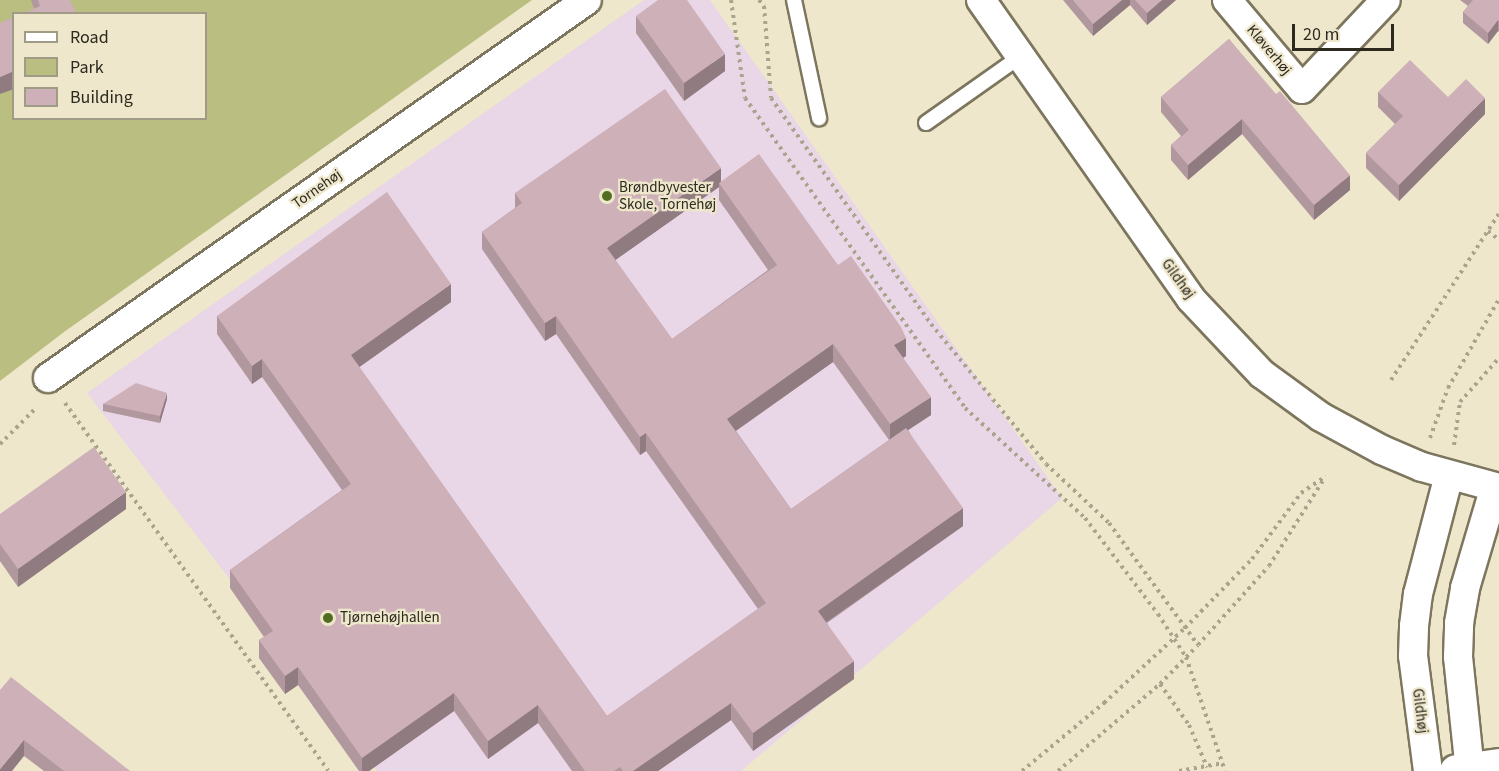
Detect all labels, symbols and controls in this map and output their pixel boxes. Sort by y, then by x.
legend [12,12,207,120]
scale bar [1295,12,1397,50]
street label: Kløverhøj [1243,21,1295,79]
text: 20 m [1303,22,1339,47]
text: Road [70,25,109,50]
text: Park [70,55,104,80]
text: Building [70,85,133,110]
street label: Tornehøj [289,166,345,212]
place label: Brøndbyvester Skole, Tornehøj [619,178,716,213]
marker: Brøndbyvester Skole, Tornehøj [600,189,614,203]
street label: Gildhøj [1157,255,1199,303]
place label: Tjørnehøjhallen [340,609,440,627]
marker: Tjørnehøjhallen [321,611,335,625]
street label: Gildhøj [1408,688,1432,734]

